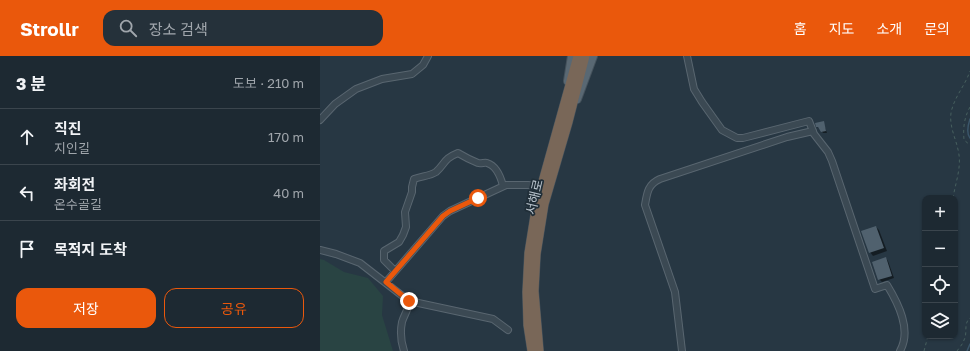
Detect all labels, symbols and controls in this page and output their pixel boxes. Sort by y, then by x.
search box [103,10,383,46]
text: Strollr [20,17,79,40]
icon: search [117,17,139,39]
text: 장소 검색 [149,20,208,38]
text: 홈 [794,20,807,37]
text: 지도 [829,20,854,37]
text: 소개 [876,20,902,37]
text: 문의 [924,20,950,37]
text: 3 분 [16,73,46,94]
text: 도보 · 210 m [233,75,304,91]
text: 직진 [54,119,82,137]
icon: ahead [16,126,38,148]
text: 170 m [268,129,304,145]
text: 지인길 [54,140,90,156]
text: 좌회전 [54,175,95,193]
street label: 서해로 [522,178,546,216]
icon: left [16,182,38,204]
text: 40 m [273,185,304,201]
route start [469,189,487,207]
map controls [922,195,958,339]
button: + [922,195,958,231]
text: 온수골길 [54,196,102,212]
button: − [922,231,958,267]
icon: arrive [16,238,38,260]
text: 목적지 도착 [54,240,127,258]
button: locate [922,267,958,303]
button: 저장 [16,288,156,328]
button: 공유 [164,288,304,328]
route end [400,292,418,310]
button: layers [922,303,958,339]

